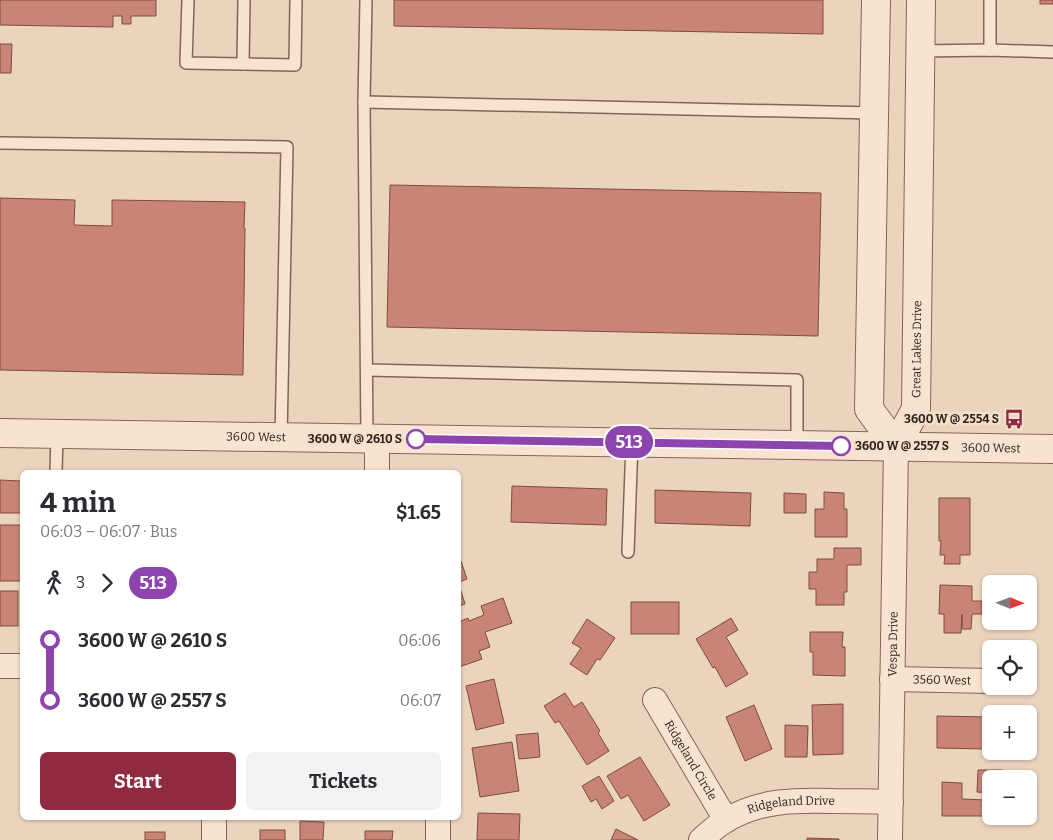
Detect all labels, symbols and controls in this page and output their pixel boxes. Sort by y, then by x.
street label: Great Lakes Drive [909,300,924,398]
bus stop icon: 3600 W @ 2554 S [1003,408,1025,430]
place label: 3600 W @ 2554 S [904,412,999,426]
line badge: 513 [600,426,658,458]
street label: 3600 West [226,429,287,444]
marker: 3600 W @ 2610 S [406,429,426,449]
text: 513 [615,431,643,453]
place label: 3600 W @ 2610 S [308,432,402,446]
marker: 3600 W @ 2557 S [831,436,851,456]
place label: 3600 W @ 2557 S [855,439,949,453]
street label: 3600 West [961,441,1022,456]
text: 4 min [40,486,116,519]
text: $1.65 [396,501,441,524]
text: 06:03 – 06:07 · Bus [40,522,177,541]
icon: walk [40,569,68,597]
icon: forward [93,569,121,597]
text: 513 [139,572,167,594]
text: 3 [76,573,85,592]
north arrow [982,575,1038,630]
map controls [982,575,1037,825]
street label: Vespa Drive [885,611,900,677]
text: 3600 W @ 2610 S [78,629,227,652]
text: 06:06 [398,631,441,650]
button: locate [982,640,1037,695]
street label: 3560 West [913,672,972,688]
text: 3600 W @ 2557 S [78,689,227,712]
text: 06:07 [400,691,441,710]
button: + [982,705,1037,760]
street label: Ridgeland Circle [662,718,720,803]
button: Start [40,752,236,810]
button: Tickets [246,752,441,810]
button: − [982,770,1037,825]
street label: Ridgeland Drive [745,794,835,817]

